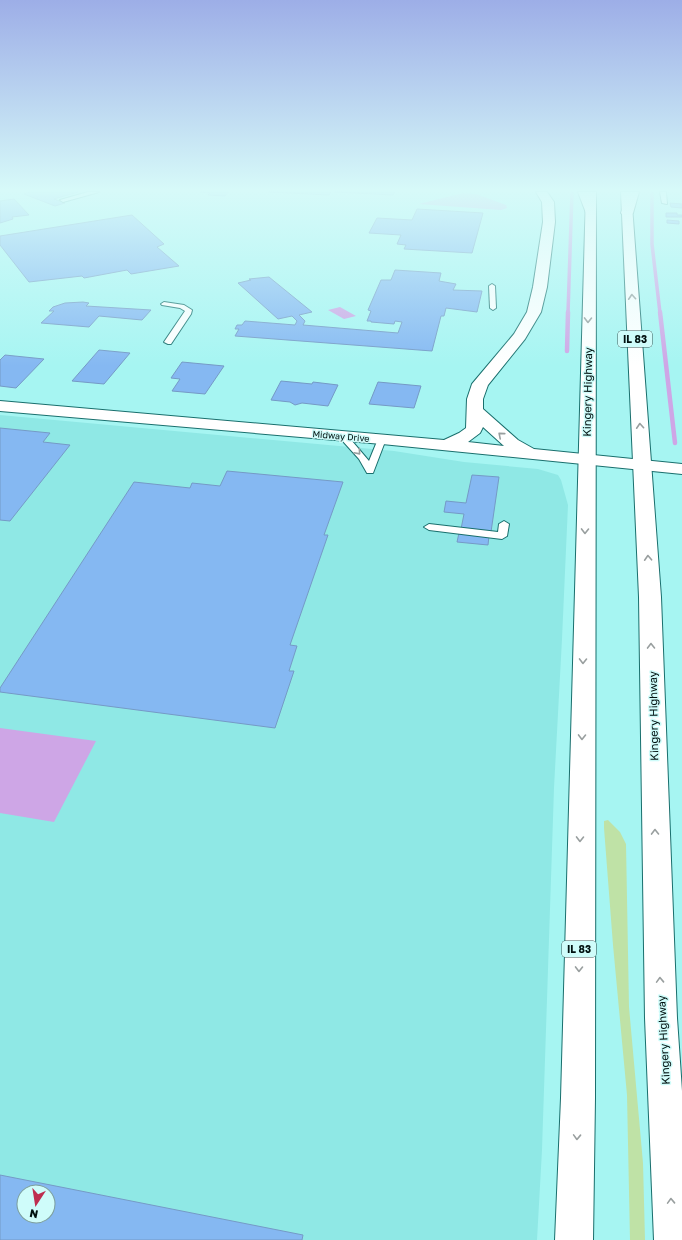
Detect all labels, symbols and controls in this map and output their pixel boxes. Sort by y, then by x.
one-way arrow [627,294,636,300]
one-way arrow [584,317,592,323]
road number: IL 83 [618,331,652,347]
street label: Kingery Highway [580,347,594,437]
one-way arrow [636,423,645,429]
street label: Midway Drive [312,428,370,444]
one-way arrow [499,433,506,440]
one-way arrow [354,448,361,455]
one-way arrow [581,528,590,534]
one-way arrow [644,555,652,561]
one-way arrow [647,643,655,649]
one-way arrow [579,658,587,664]
street label: Kingery Highway [646,671,660,761]
one-way arrow [578,734,586,740]
one-way arrow [651,829,660,835]
one-way arrow [576,836,585,842]
road number: IL 83 [562,941,596,957]
one-way arrow [575,966,583,972]
one-way arrow [656,977,664,983]
street label: Kingery Highway [654,995,672,1085]
one-way arrow [572,1134,581,1140]
north arrow [16,1184,56,1224]
one-way arrow [667,1198,675,1204]
text: N [28,1207,39,1221]

